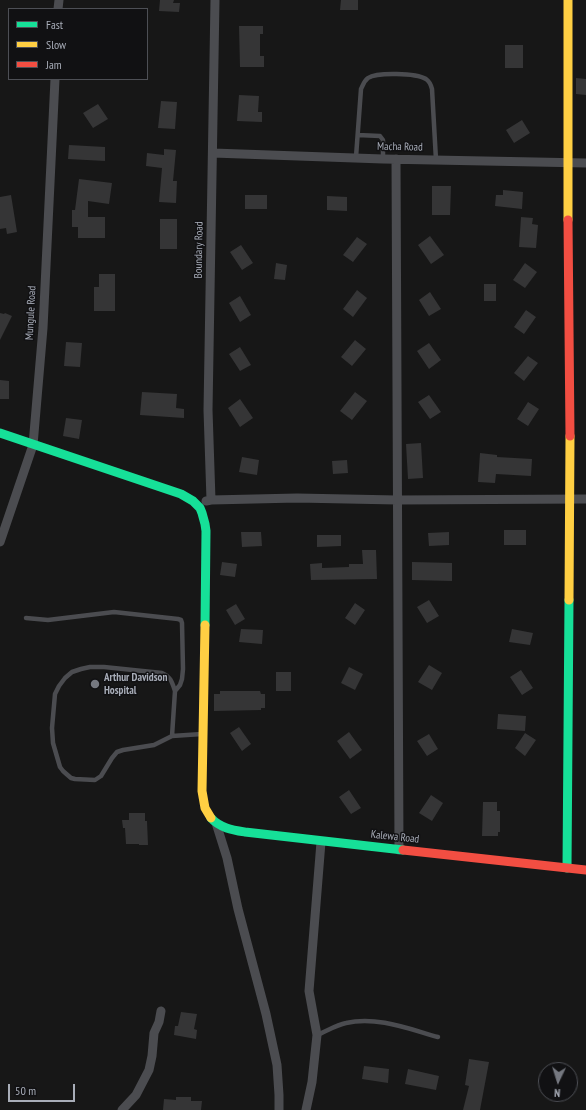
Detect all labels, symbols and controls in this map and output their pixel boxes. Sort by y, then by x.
legend [8,8,148,80]
text: Fast [46,17,63,32]
text: Slow [46,37,66,52]
text: Jam [46,57,62,72]
street label: Macha Road [377,140,423,154]
street label: Boundary Road [192,221,206,279]
street label: Mungule Road [23,286,39,340]
place label: Arthur Davidson Hospital [104,671,167,697]
marker: Arthur Davidson Hospital [89,678,101,690]
street label: Kalewa Road [370,828,420,846]
north arrow [538,1062,578,1102]
scale bar [10,1076,77,1102]
text: 50 m [15,1083,36,1098]
text: N [554,1086,561,1100]

